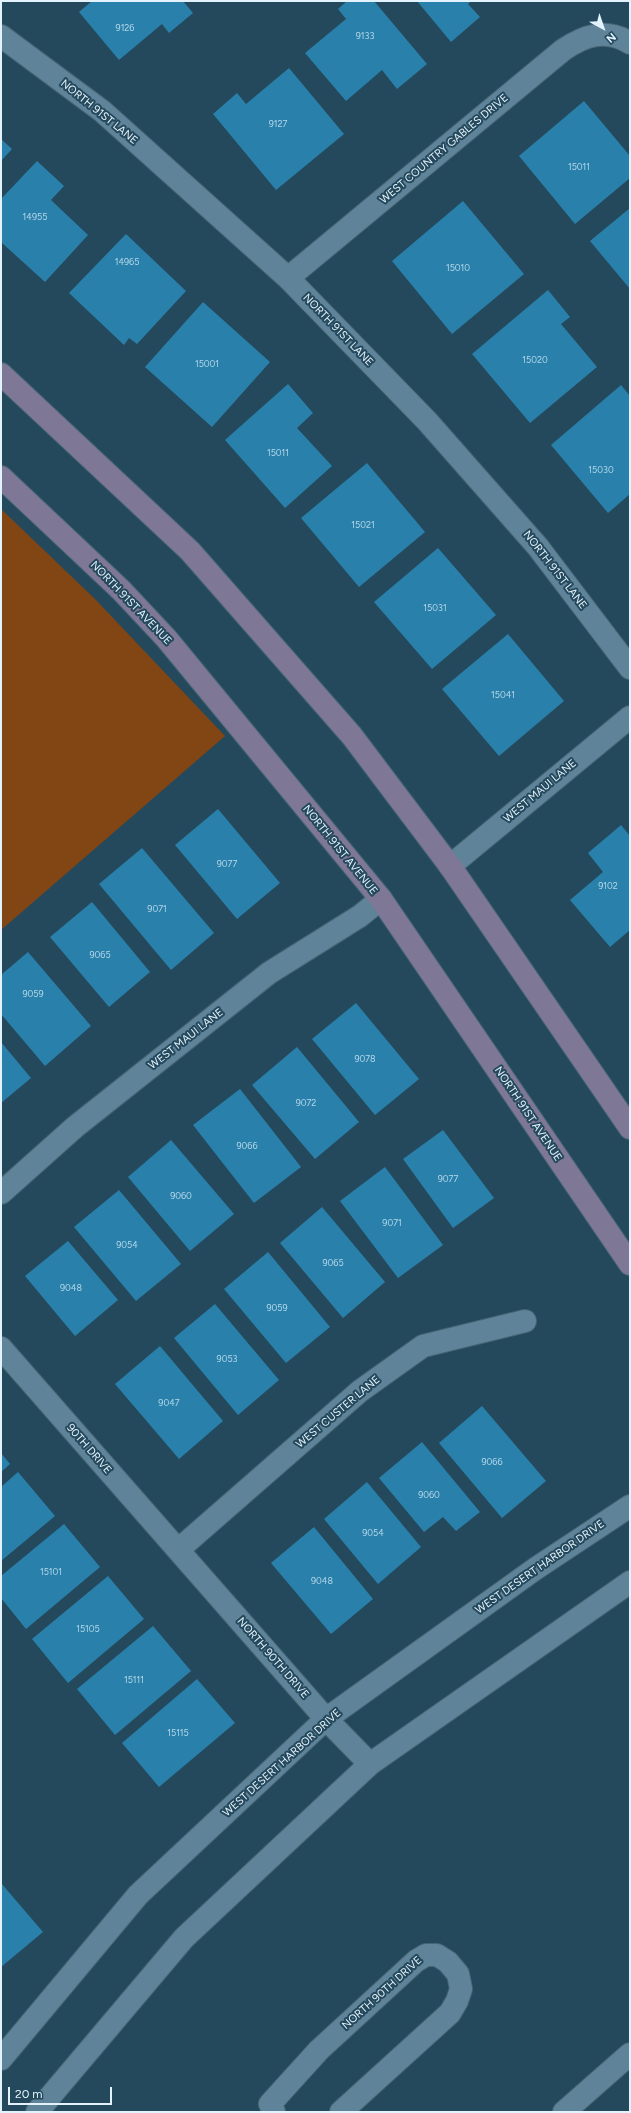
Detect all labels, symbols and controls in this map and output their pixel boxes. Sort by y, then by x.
north arrow [583,8,623,48]
house number: 9126 [116,23,134,33]
text: N [604,30,618,45]
house number: 9133 [356,31,374,41]
street label: NORTH 91ST LANE [58,77,140,147]
street label: WEST COUNTRY GABLES DRIVE [377,91,511,207]
house number: 9127 [269,119,287,129]
house number: 15011 [568,162,590,172]
house number: 14955 [23,212,47,222]
house number: 14965 [115,257,139,267]
house number: 15010 [446,263,470,273]
street label: NORTH 91ST LANE [300,291,376,369]
house number: 15020 [522,355,548,365]
house number: 15001 [195,359,219,369]
house number: 15011 [267,448,289,458]
house number: 15030 [588,465,614,475]
house number: 15021 [351,520,375,530]
street label: NORTH 91ST LANE [520,528,590,612]
street label: NORTH 91ST AVENUE [88,558,174,648]
house number: 15031 [423,603,447,613]
house number: 15041 [491,690,515,700]
street label: WEST MAUI LANE [501,757,579,825]
street label: NORTH 91ST AVENUE [300,803,380,897]
house number: 9077 [217,859,237,869]
house number: 9102 [598,881,618,891]
house number: 9071 [147,904,167,914]
house number: 9065 [89,950,111,960]
house number: 9059 [22,989,44,999]
street label: WEST MAUI LANE [146,1006,226,1072]
house number: 9078 [354,1054,376,1064]
street label: NORTH 91ST AVENUE [491,1064,565,1164]
house number: 9072 [296,1098,316,1108]
house number: 9066 [236,1141,258,1151]
house number: 9077 [438,1174,458,1184]
house number: 9060 [170,1191,192,1201]
house number: 9071 [382,1218,402,1228]
house number: 9054 [116,1240,138,1250]
house number: 9065 [322,1258,344,1268]
house number: 9048 [60,1283,82,1293]
house number: 9059 [266,1303,288,1313]
house number: 9053 [217,1354,237,1364]
street label: WEST CUSTER LANE [293,1373,383,1451]
house number: 9047 [158,1398,180,1408]
street label: 90TH DRIVE [64,1421,114,1477]
house number: 9066 [481,1457,503,1467]
house number: 9060 [418,1490,440,1500]
street label: WEST DESERT HARBOR DRIVE [473,1517,607,1617]
house number: 9054 [362,1528,384,1538]
house number: 15101 [40,1567,62,1577]
house number: 9048 [311,1576,333,1586]
street label: NORTH 90TH DRIVE [234,1615,312,1701]
house number: 15105 [76,1624,100,1634]
house number: 15111 [124,1675,144,1685]
street label: WEST DESERT HARBOR DRIVE [220,1706,344,1820]
house number: 15115 [167,1728,189,1738]
street label: NORTH 90TH DRIVE [339,1954,425,2032]
scale bar [10,2079,114,2105]
text: 20 m [15,2087,43,2101]

